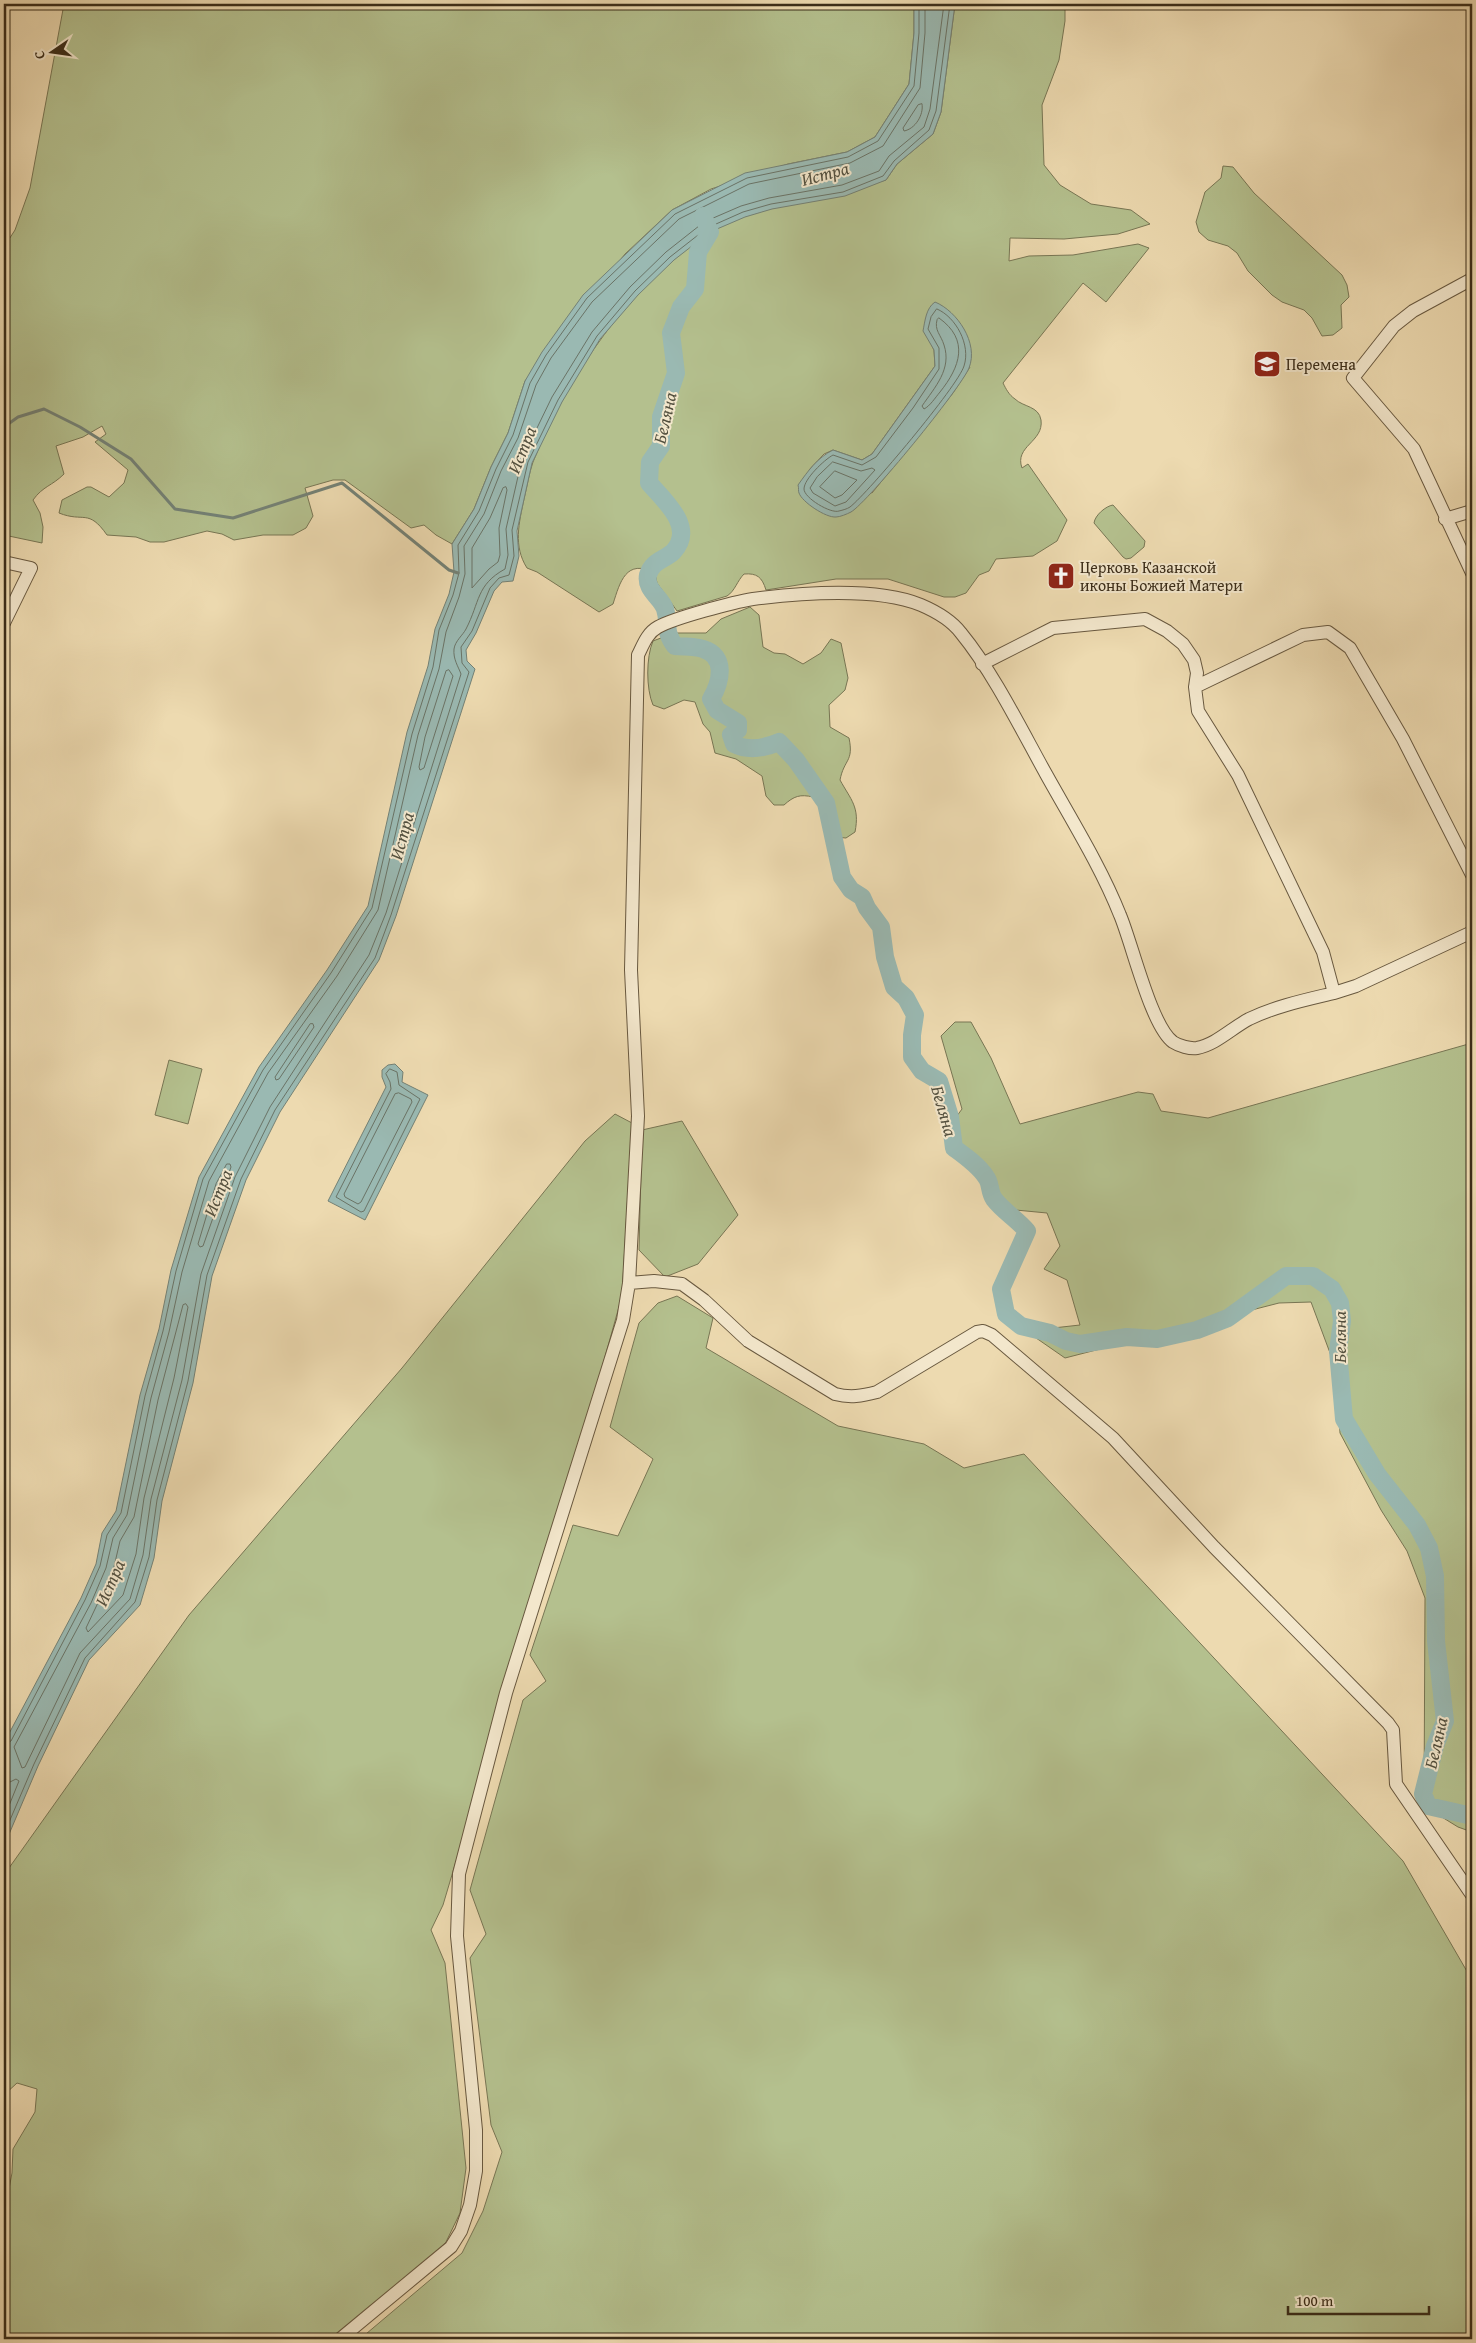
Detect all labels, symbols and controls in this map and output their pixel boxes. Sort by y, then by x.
north arrow [28,28,78,78]
text: С [29,49,50,61]
water label: Истра [798,154,852,193]
school or university icon: Перемена [1252,349,1282,379]
place label: Перемена [1286,352,1356,376]
water label: Беляна [646,389,684,446]
water label: Истра [500,422,543,477]
place label: Церковь Казанской иконы Божией Матери [1080,555,1243,597]
church icon: Церковь Казанской иконы Божией Матери [1046,561,1076,591]
water label: Истра [382,808,421,863]
water label: Беляна [924,1082,965,1140]
water label: Истра [196,1165,239,1220]
water label: Беляна [1326,1310,1353,1363]
water label: Истра [87,1555,132,1610]
water label: Беляна [1417,1714,1455,1771]
scale bar [1288,2283,1430,2315]
text: 100 m [1296,2290,1334,2311]

